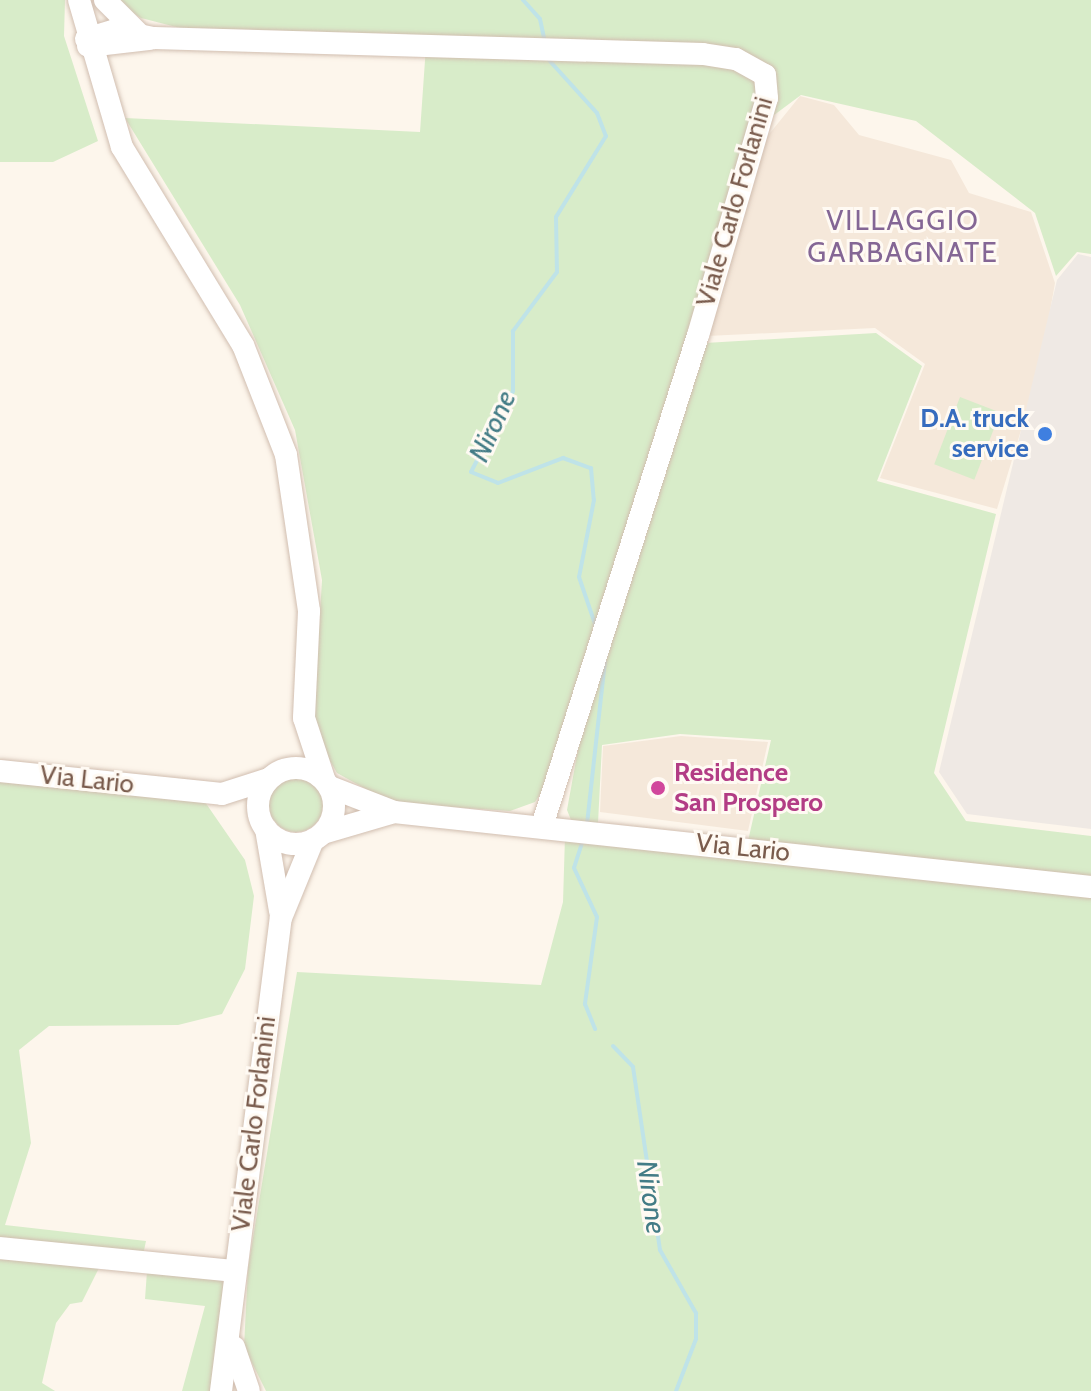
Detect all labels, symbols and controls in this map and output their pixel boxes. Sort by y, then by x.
street label: Viale Carlo Forlanini [690,94,780,310]
district label: VILLAGGIO GARBAGNATE [807,203,999,269]
water label: Nirone [462,385,522,467]
place label: D.A. truck service [920,403,1029,464]
marker: D.A. truck service [1036,425,1054,443]
place label: Residence San Prospero [674,757,823,818]
street label: Via Lario [38,760,136,800]
marker: Residence San Prospero [649,779,667,797]
street label: Via Lario [694,828,792,868]
street label: Viale Carlo Forlanini [225,1015,283,1233]
water label: Nirone [630,1158,674,1236]

